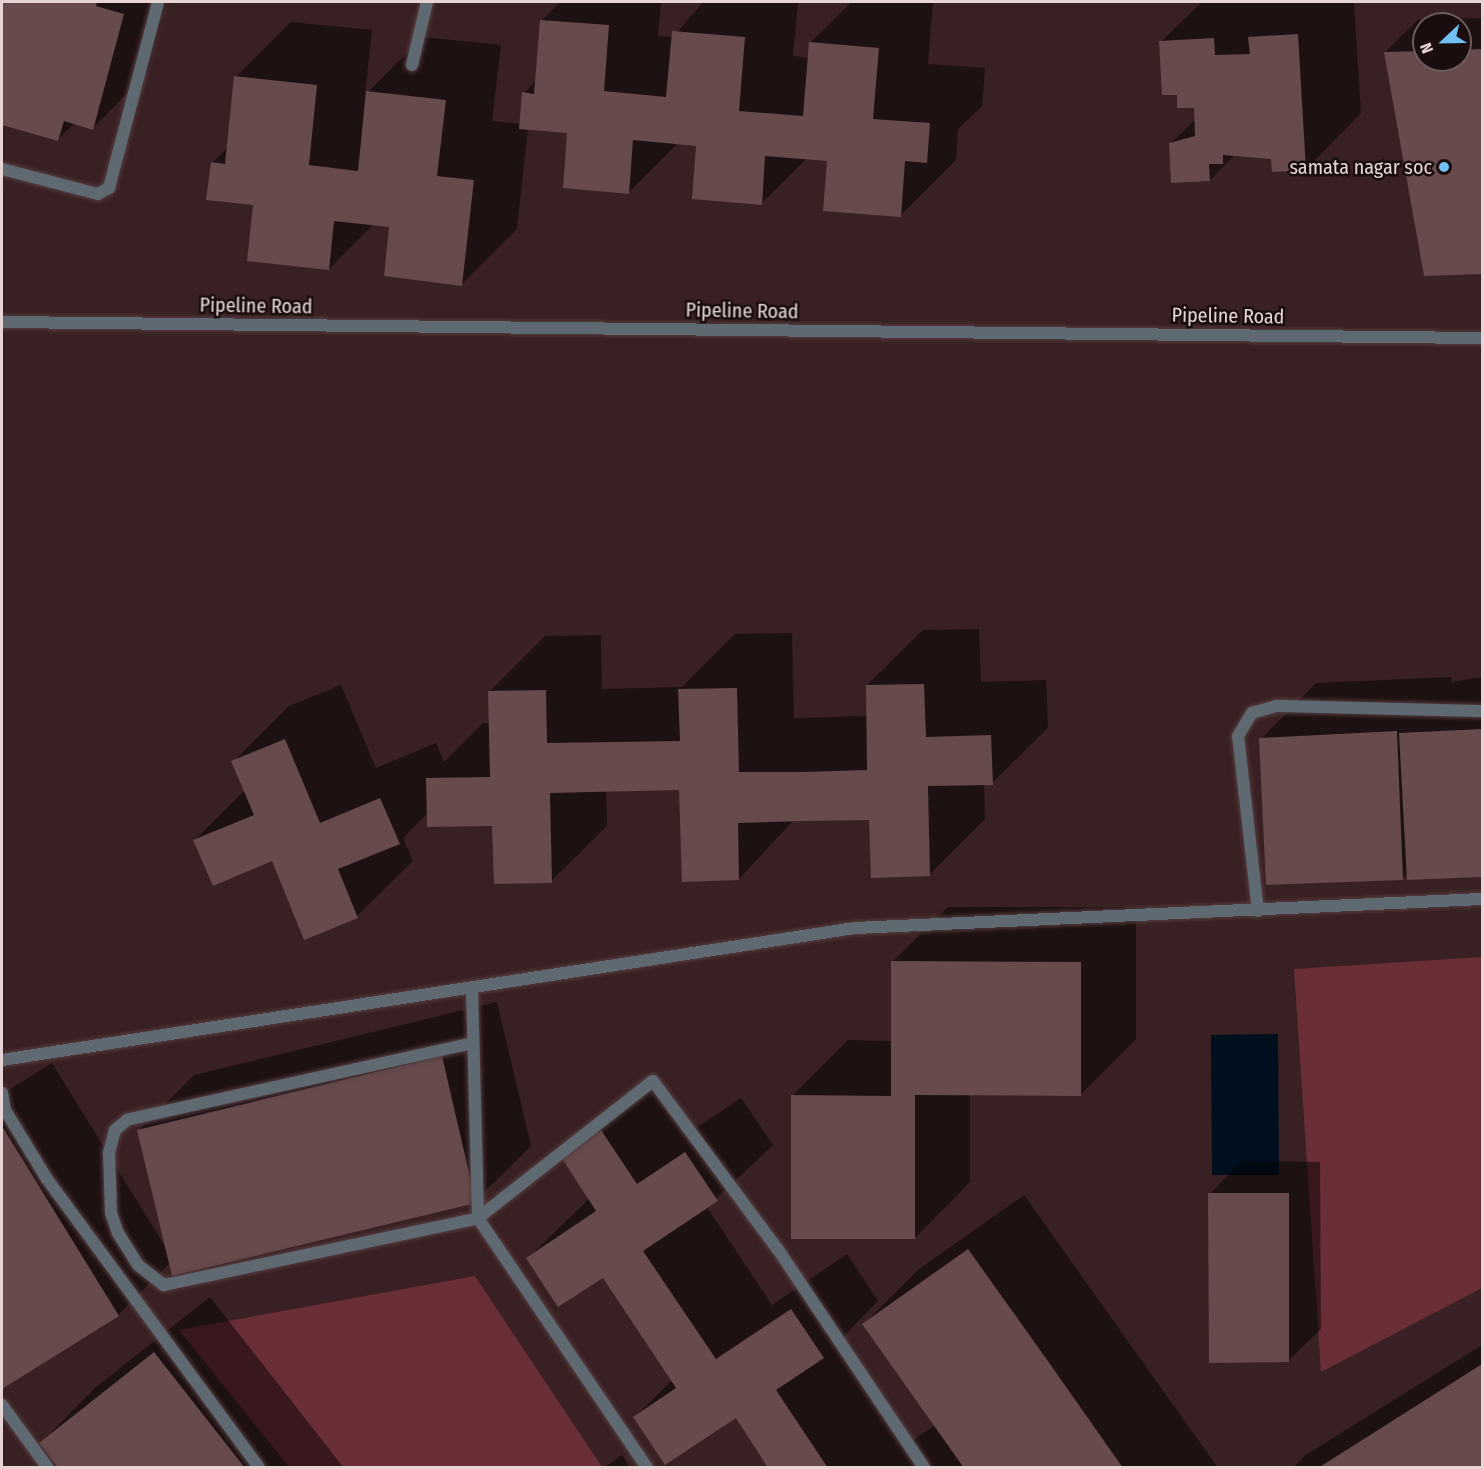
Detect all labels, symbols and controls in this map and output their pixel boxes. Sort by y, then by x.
north arrow [1412,12,1472,72]
text: N [1416,40,1437,56]
place label: samata nagar soc [1289,155,1432,179]
marker: samata nagar soc [1437,160,1451,174]
street label: Pipeline Road [199,293,313,319]
street label: Pipeline Road [685,298,799,324]
street label: Pipeline Road [1171,303,1285,329]

